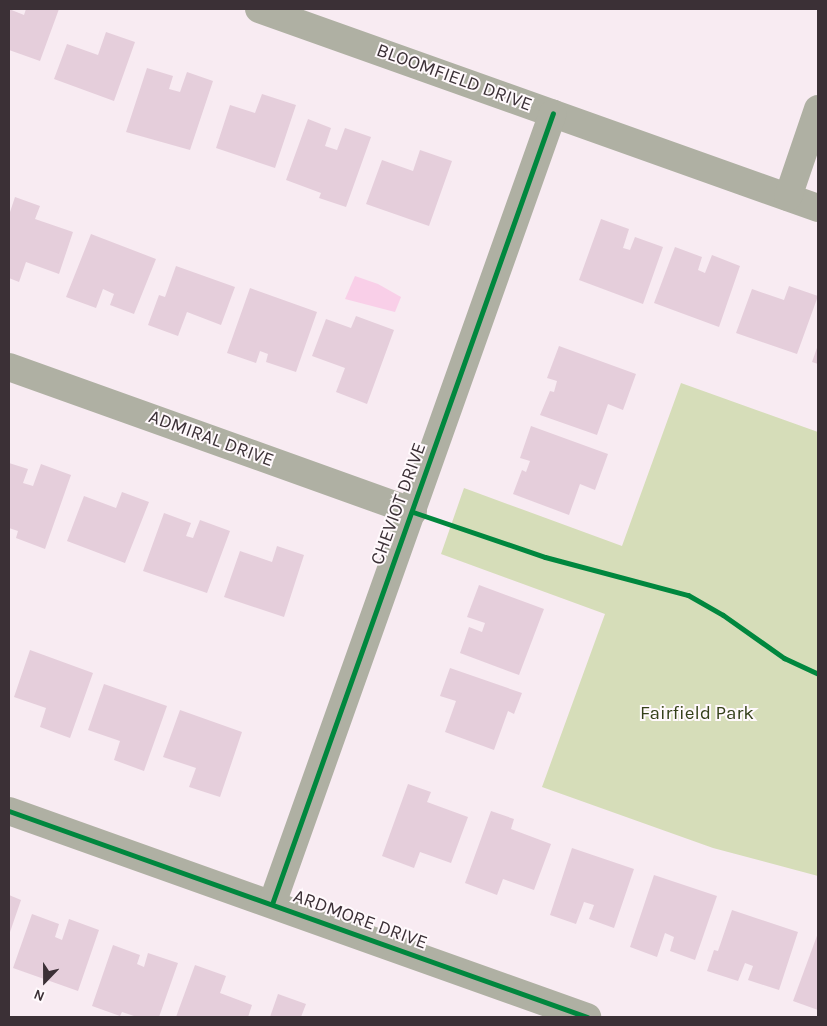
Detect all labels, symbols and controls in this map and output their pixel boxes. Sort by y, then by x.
street label: BLOOMFIELD DRIVE [373,39,535,117]
street label: ADMIRAL DRIVE [145,406,277,472]
street label: CHEVIOT DRIVE [366,440,432,568]
park label: Fairfield Park [640,703,754,725]
street label: ARDMORE DRIVE [290,885,430,955]
north arrow [20,956,70,1006]
text: N [31,986,47,1005]

